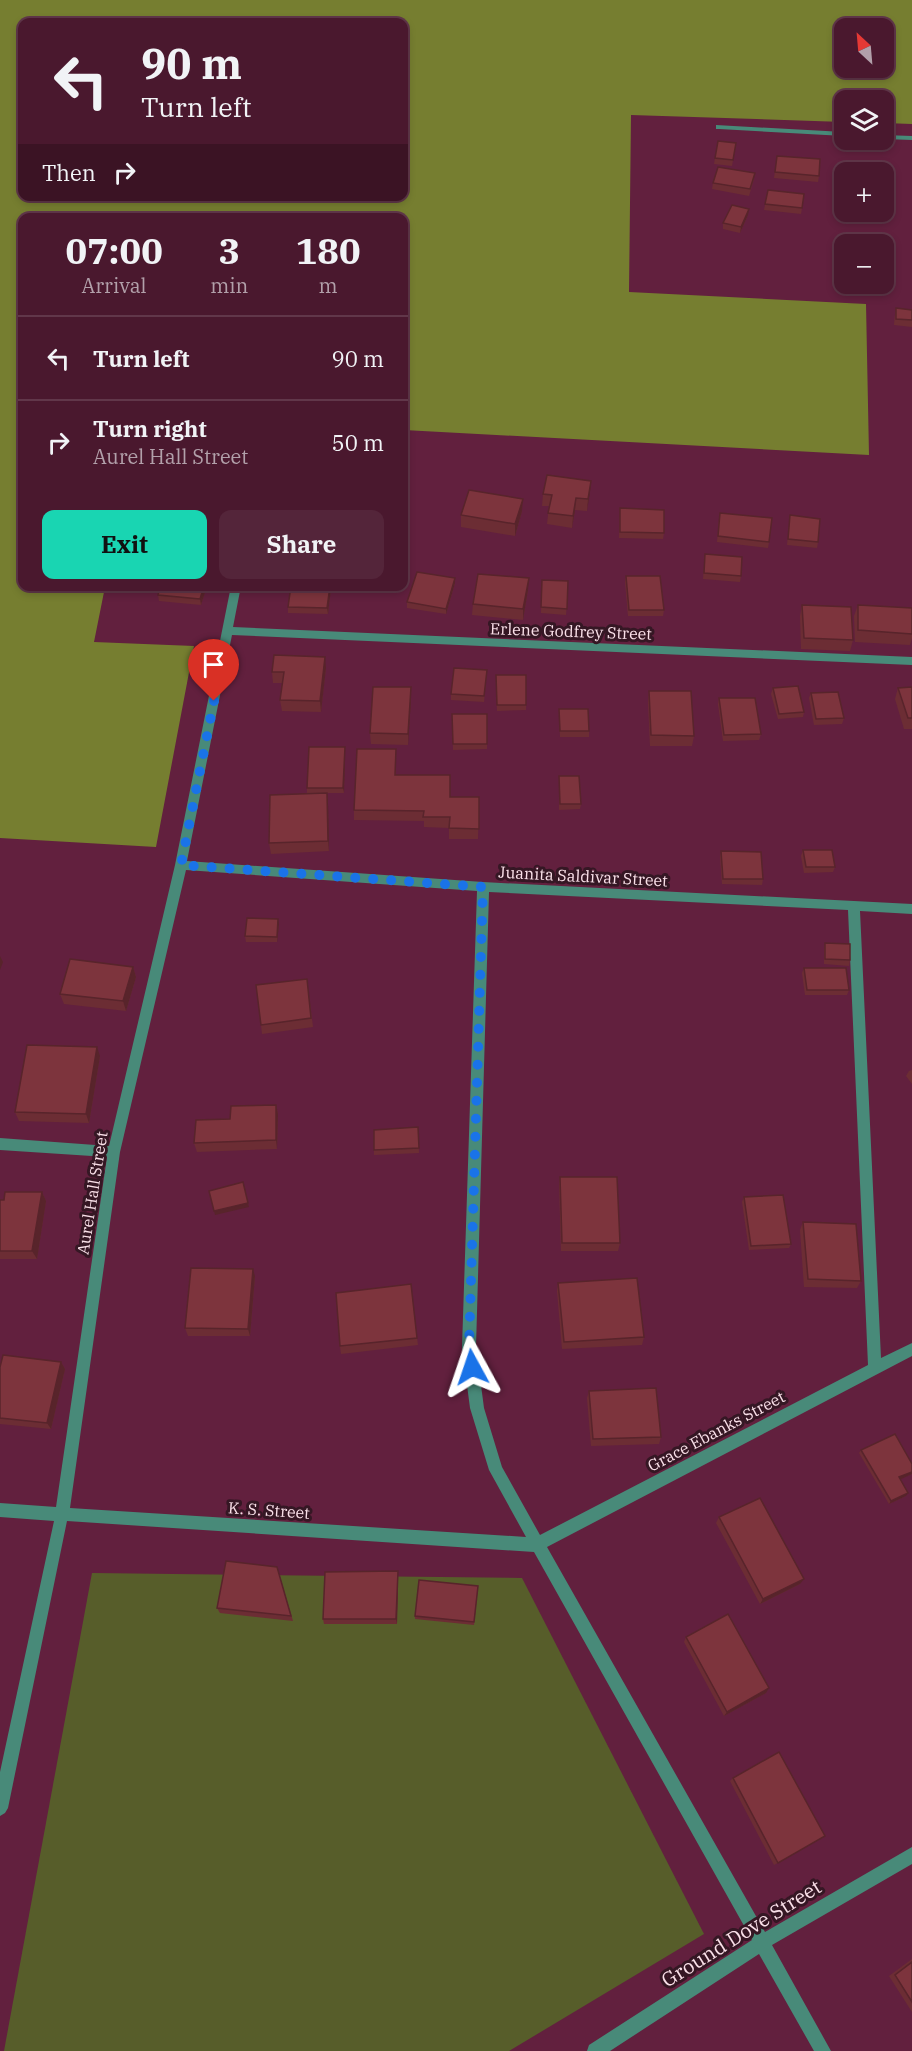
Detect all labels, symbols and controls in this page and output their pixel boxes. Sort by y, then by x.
north arrow [834,18,894,78]
map controls [834,18,894,294]
text: 90 m [141,36,242,91]
icon: left [42,42,120,120]
text: Turn left [141,89,252,124]
button: layers [834,90,894,150]
icon: right [108,156,141,189]
text: Then [42,158,96,187]
button: + [834,162,894,222]
text: 07:00 [65,227,163,274]
text: 3 [218,227,240,274]
text: 180 [296,227,361,274]
button: − [834,234,894,294]
text: Arrival [82,272,147,299]
text: min [210,272,248,299]
text: m [319,272,338,299]
icon: left [42,342,75,375]
text: Turn left [93,344,189,373]
text: 90 m [332,344,384,373]
text: Turn right [93,414,207,443]
icon: right [42,426,75,459]
text: 50 m [332,428,384,457]
text: Aurel Hall Street [93,443,248,470]
button: Exit [42,510,207,579]
button: Share [219,510,384,579]
street label: Erlene Godfrey Street [490,618,653,644]
pin [188,639,239,701]
icon: arrive [197,648,230,681]
street label: Juanita Saldivar Street [498,862,669,890]
street label: Aurel Hall Street [72,1130,112,1256]
position arrow [440,1335,504,1399]
street label: Grace Ebanks Street [644,1386,788,1476]
street label: K. S. Street [227,1497,311,1523]
street label: Ground Dove Street [656,1873,826,1993]

